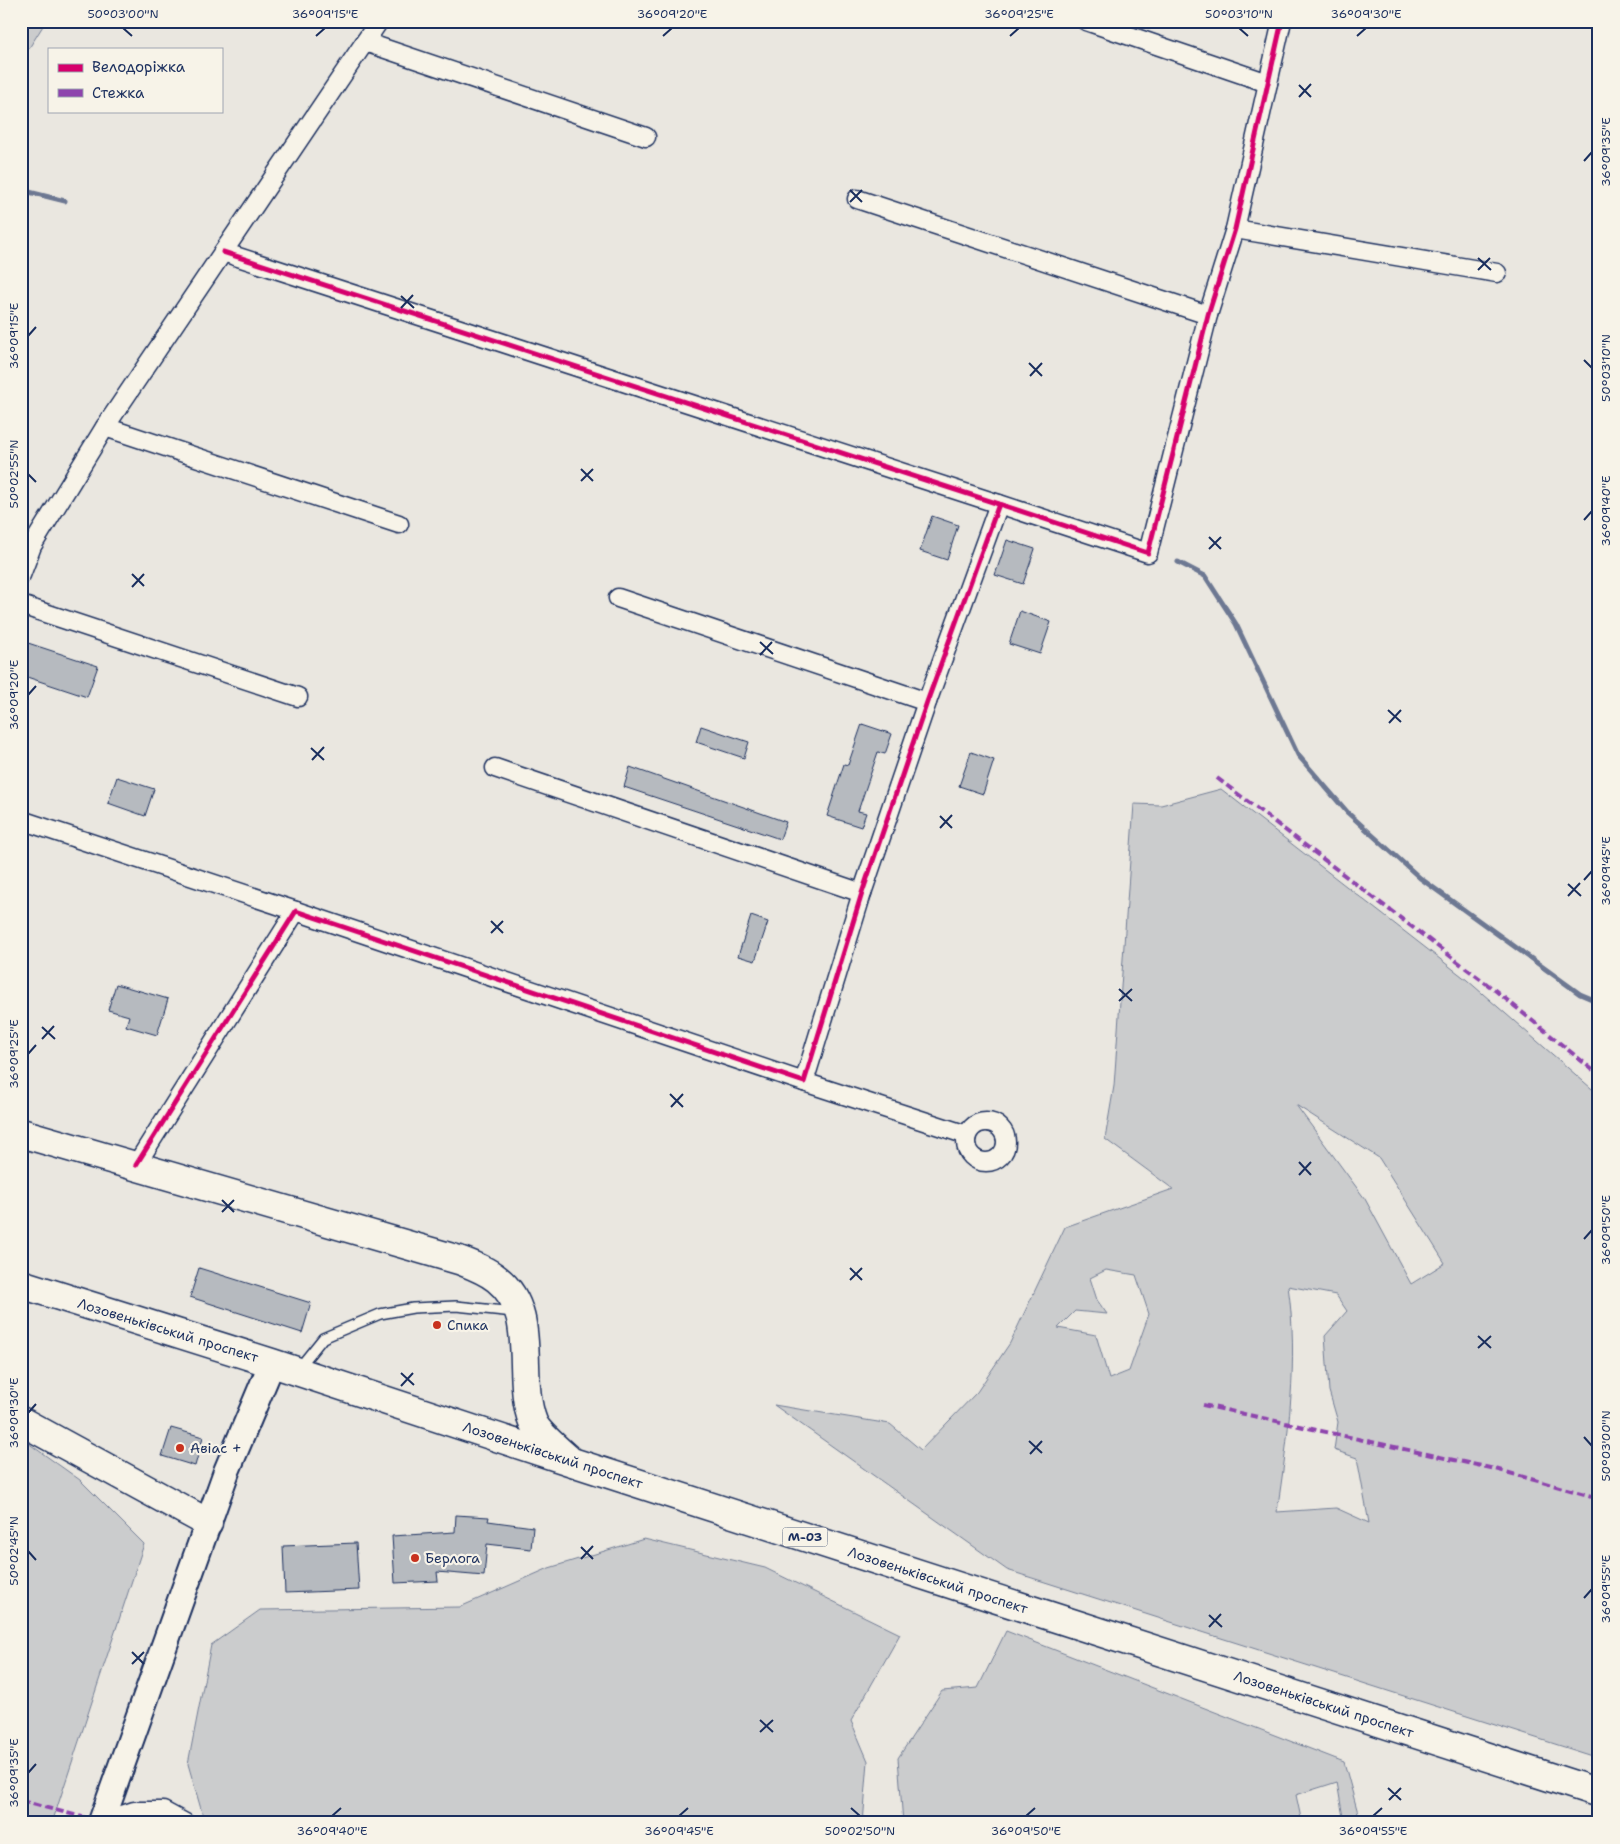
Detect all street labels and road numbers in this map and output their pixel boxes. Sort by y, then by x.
street label: Лозовеньківський проспект [75,1294,261,1366]
street label: Лозовеньківський проспект [461,1417,646,1493]
road number: М-03 [782,1528,828,1546]
street label: Лозовеньківський проспект [846,1542,1031,1618]
street label: Лозовеньківський проспект [1232,1666,1417,1742]

